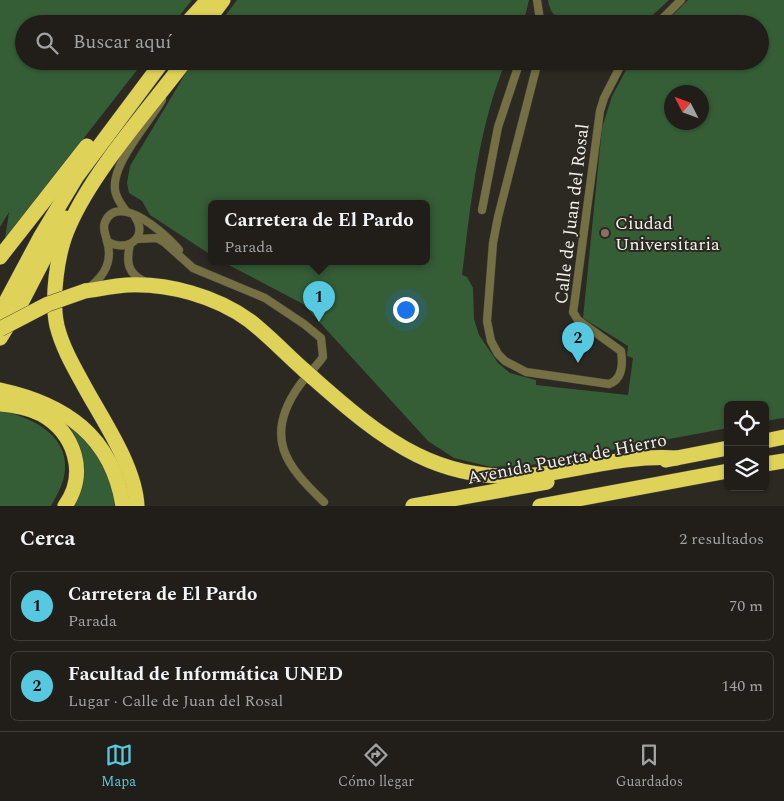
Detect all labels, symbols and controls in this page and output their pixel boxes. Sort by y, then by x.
search box [15,15,769,70]
text: Buscar aquí [73,28,172,57]
icon: search [33,29,61,57]
north arrow [664,85,709,130]
street label: Calle de Juan del Rosal [548,122,596,306]
popup [208,200,430,265]
text: Carretera de El Pardo [224,206,414,235]
place label: Ciudad Universitaria [615,210,720,258]
marker: Ciudad Universitaria [599,227,611,239]
text: Parada [224,235,273,259]
pin: 1 [303,281,335,322]
your location [393,297,419,323]
pin: 2 [562,322,594,363]
map controls [724,401,769,491]
button: locate [724,401,769,446]
street label: Avenida Puerta de Hierro [465,426,669,492]
button: layers [724,446,769,491]
text: Cerca [20,523,75,555]
text: 2 resultados [679,527,764,551]
text: Carretera de El Pardo [68,580,257,609]
text: 1 [33,594,41,618]
text: 70 m [729,594,763,618]
text: Parada [68,609,117,633]
text: Facultad de Informática UNED [68,660,343,689]
text: 2 [33,674,41,698]
text: 140 m [721,674,763,698]
text: Lugar · Calle de Juan del Rosal [68,689,283,713]
tab: Mapa [101,741,136,792]
tab: Cómo llegar [338,741,414,792]
tab: Guardados [616,741,683,792]

